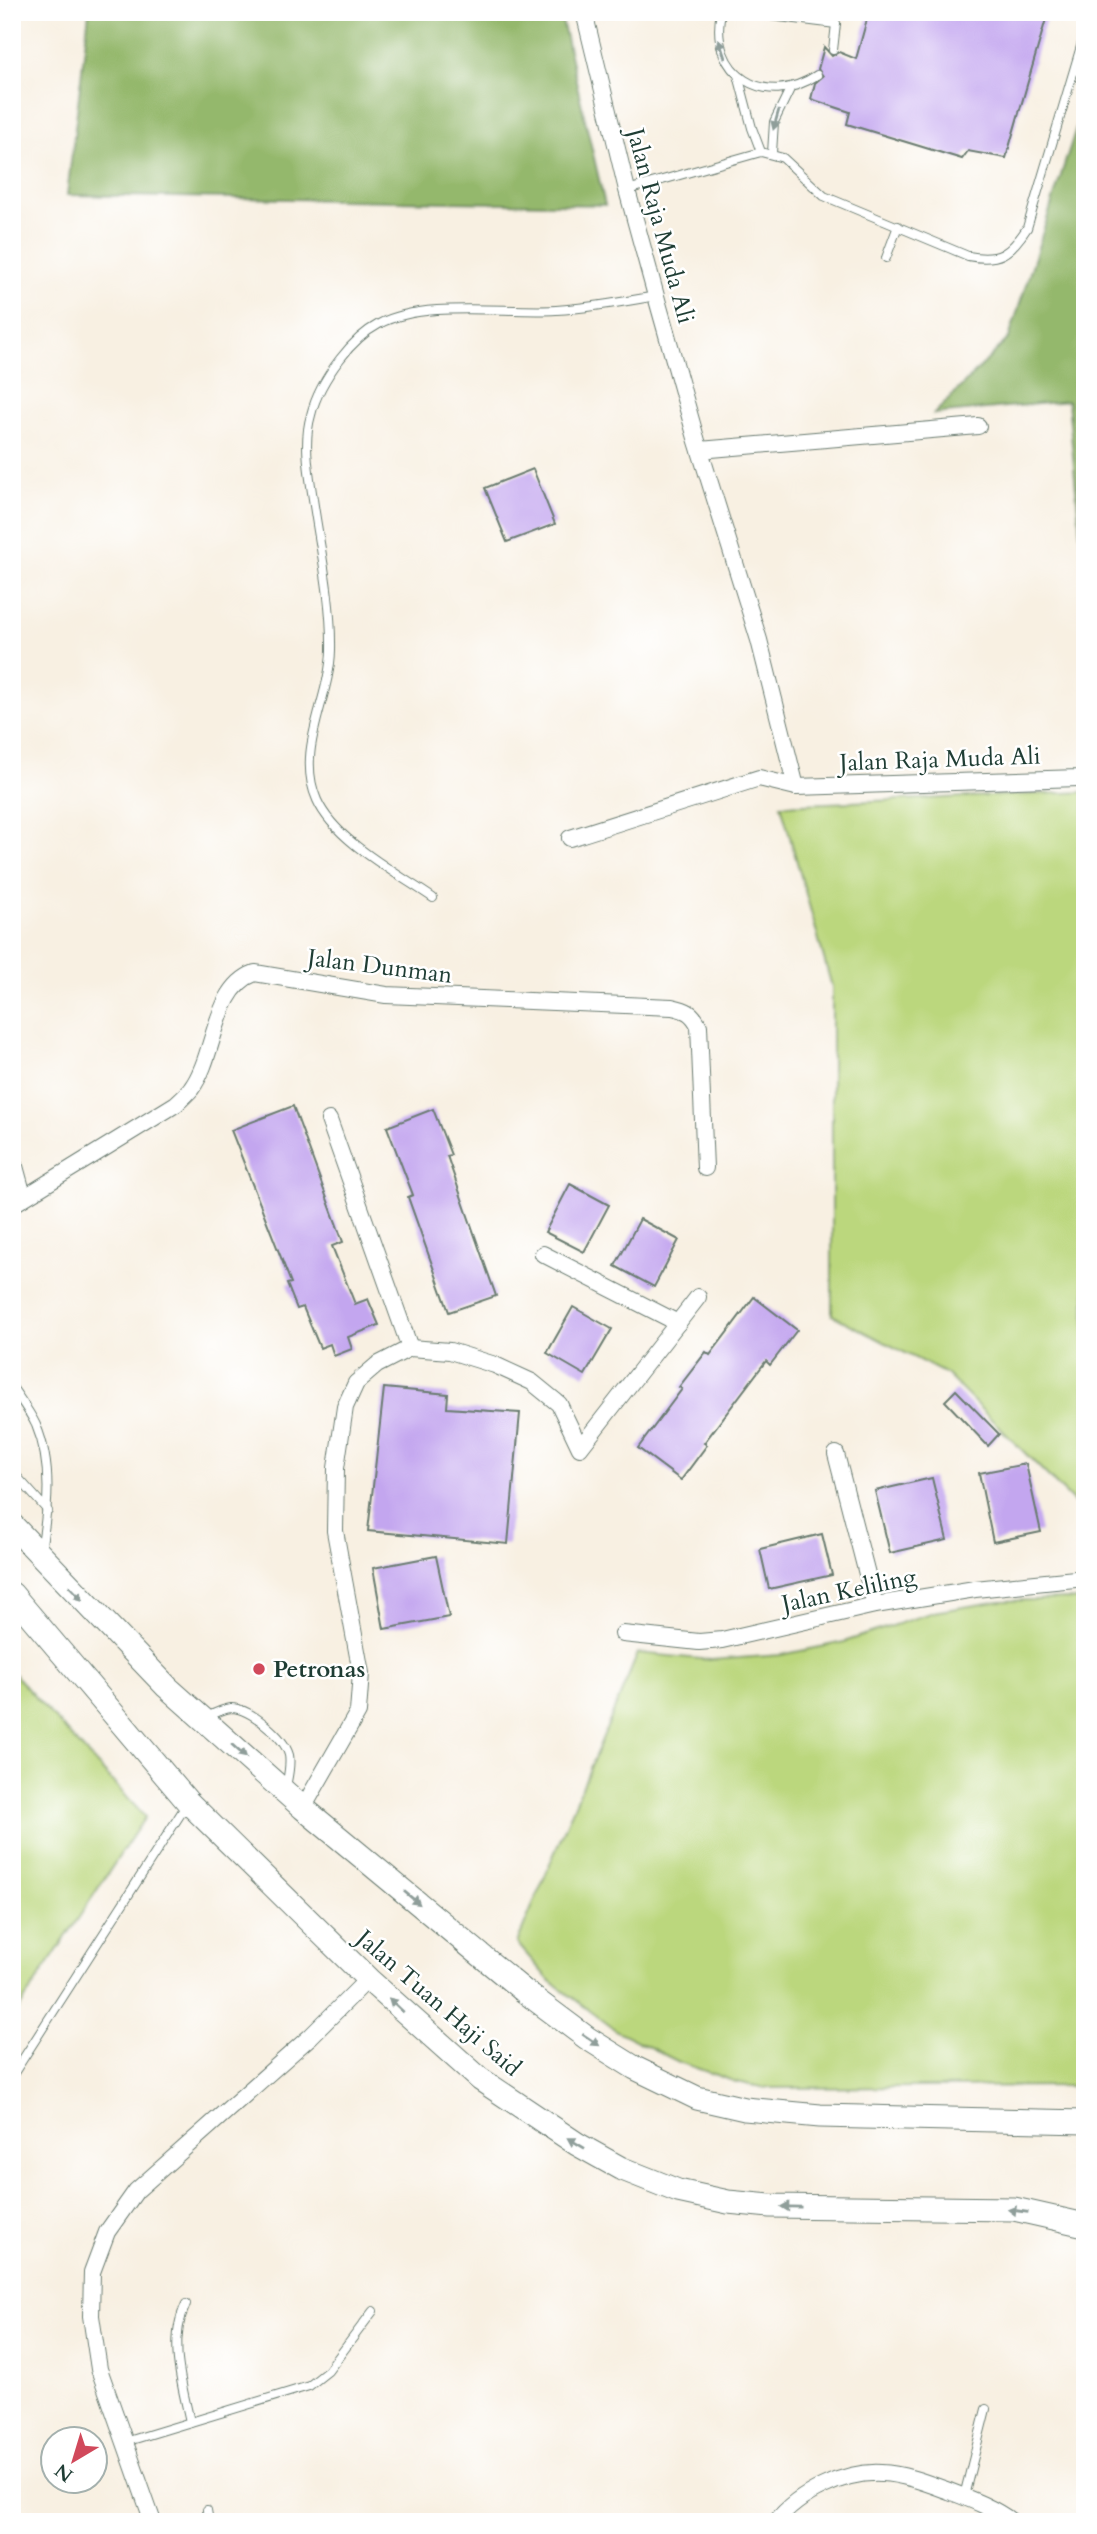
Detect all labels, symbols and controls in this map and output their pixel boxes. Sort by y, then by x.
one-way arrow [717,39,727,60]
one-way arrow [770,109,781,131]
street label: Jalan Raja Muda Ali [618,122,703,328]
street label: Jalan Raja Muda Ali [836,739,1041,780]
street label: Jalan Dunman [303,941,455,992]
street label: Jalan Keliling [776,1560,920,1621]
one-way arrow [67,1584,83,1601]
place label: Petronas [273,1653,365,1686]
marker: Petronas [251,1661,267,1677]
one-way arrow [230,1743,247,1759]
one-way arrow [403,1891,421,1906]
street label: Jalan Tuan Haji Said [347,1921,528,2084]
one-way arrow [388,1997,405,2013]
one-way arrow [581,2033,600,2046]
one-way arrow [566,2137,585,2149]
one-way arrow [780,2201,802,2212]
one-way arrow [1007,2205,1029,2216]
north arrow [38,2426,108,2496]
text: N [49,2457,79,2488]

